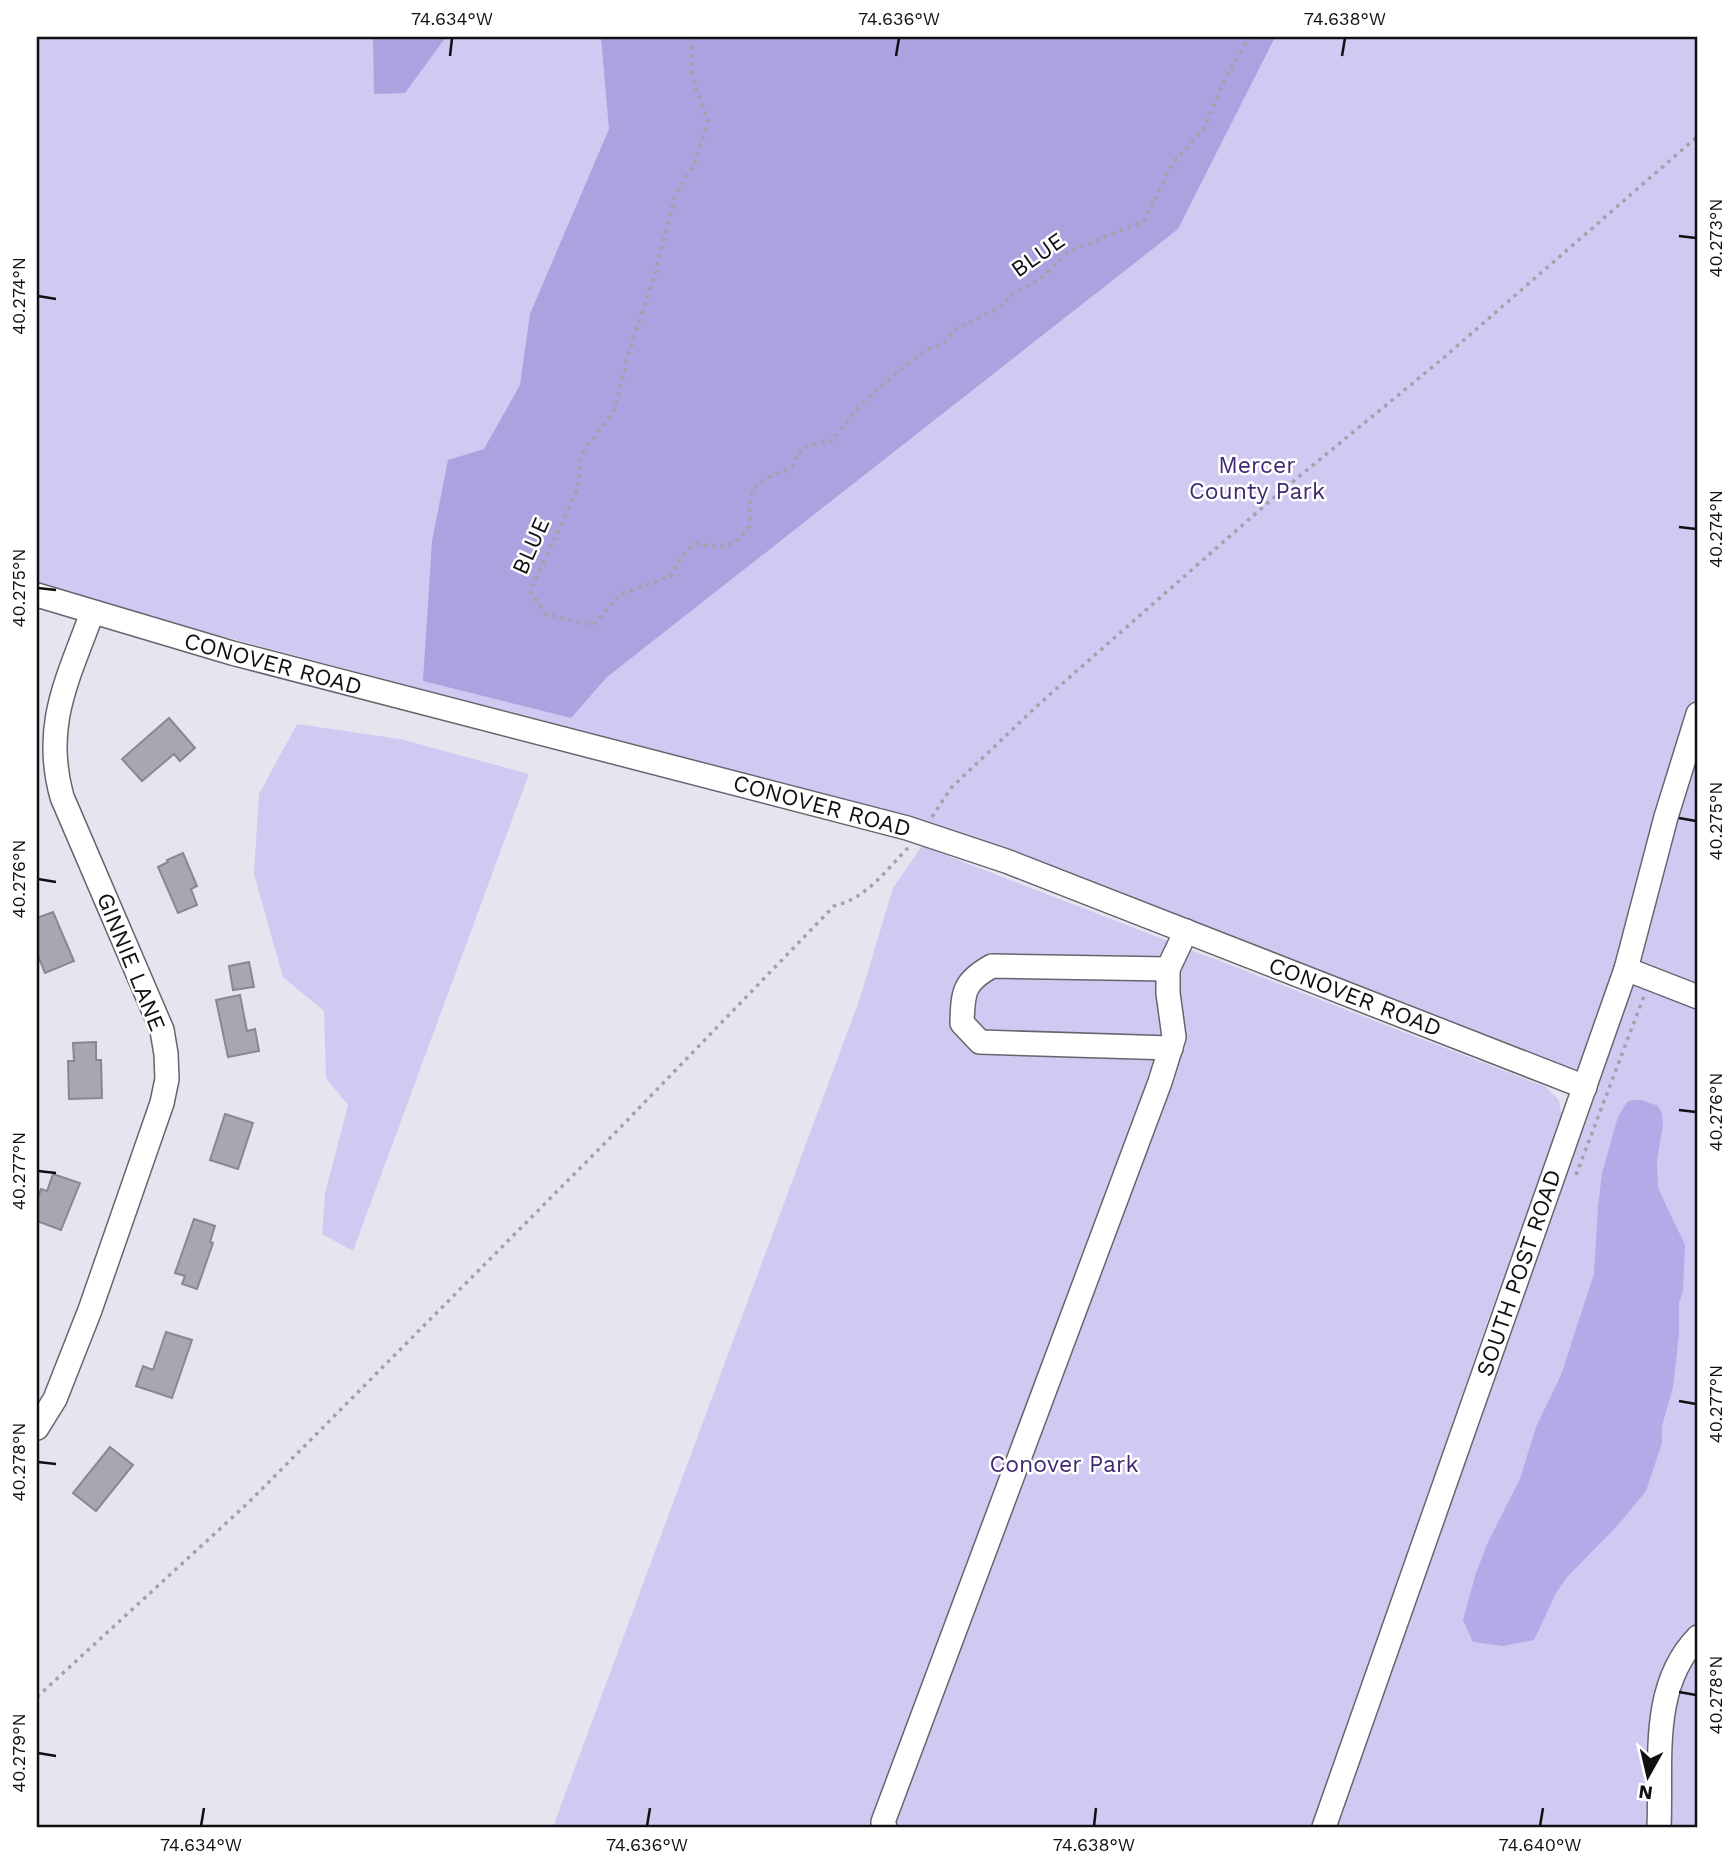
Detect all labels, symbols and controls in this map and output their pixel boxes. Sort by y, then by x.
text: 74.634°W [411,8,493,29]
text: 74.636°W [858,8,940,29]
text: 74.638°W [1304,8,1386,29]
text: 40.273°N [1705,199,1726,277]
street label: BLUE [1006,227,1070,283]
text: 40.274°N [8,257,29,335]
park label: Mercer County Park [1189,452,1325,505]
text: 40.274°N [1705,490,1726,568]
street label: BLUE [507,513,555,579]
text: 40.275°N [8,549,29,627]
street label: CONOVER ROAD [181,627,365,701]
street label: CONOVER ROAD [730,769,914,843]
text: 40.275°N [1705,782,1726,860]
text: 40.276°N [8,840,29,918]
street label: GINNIE LANE [91,889,171,1035]
street label: CONOVER ROAD [1265,952,1445,1042]
text: 40.276°N [1705,1073,1726,1151]
text: 40.277°N [8,1132,29,1210]
street label: SOUTH POST ROAD [1471,1166,1567,1380]
text: 40.277°N [1705,1365,1726,1443]
text: 40.278°N [8,1422,29,1502]
park label: Conover Park [989,1451,1139,1478]
text: 40.278°N [1705,1655,1726,1735]
text: 40.279°N [8,1713,29,1793]
north arrow [1612,1742,1682,1812]
text: N [1637,1780,1654,1805]
text: 74.634°W [160,1834,242,1855]
text: 74.636°W [606,1834,688,1855]
text: 74.638°W [1053,1834,1135,1855]
text: 74.640°W [1499,1834,1581,1855]

